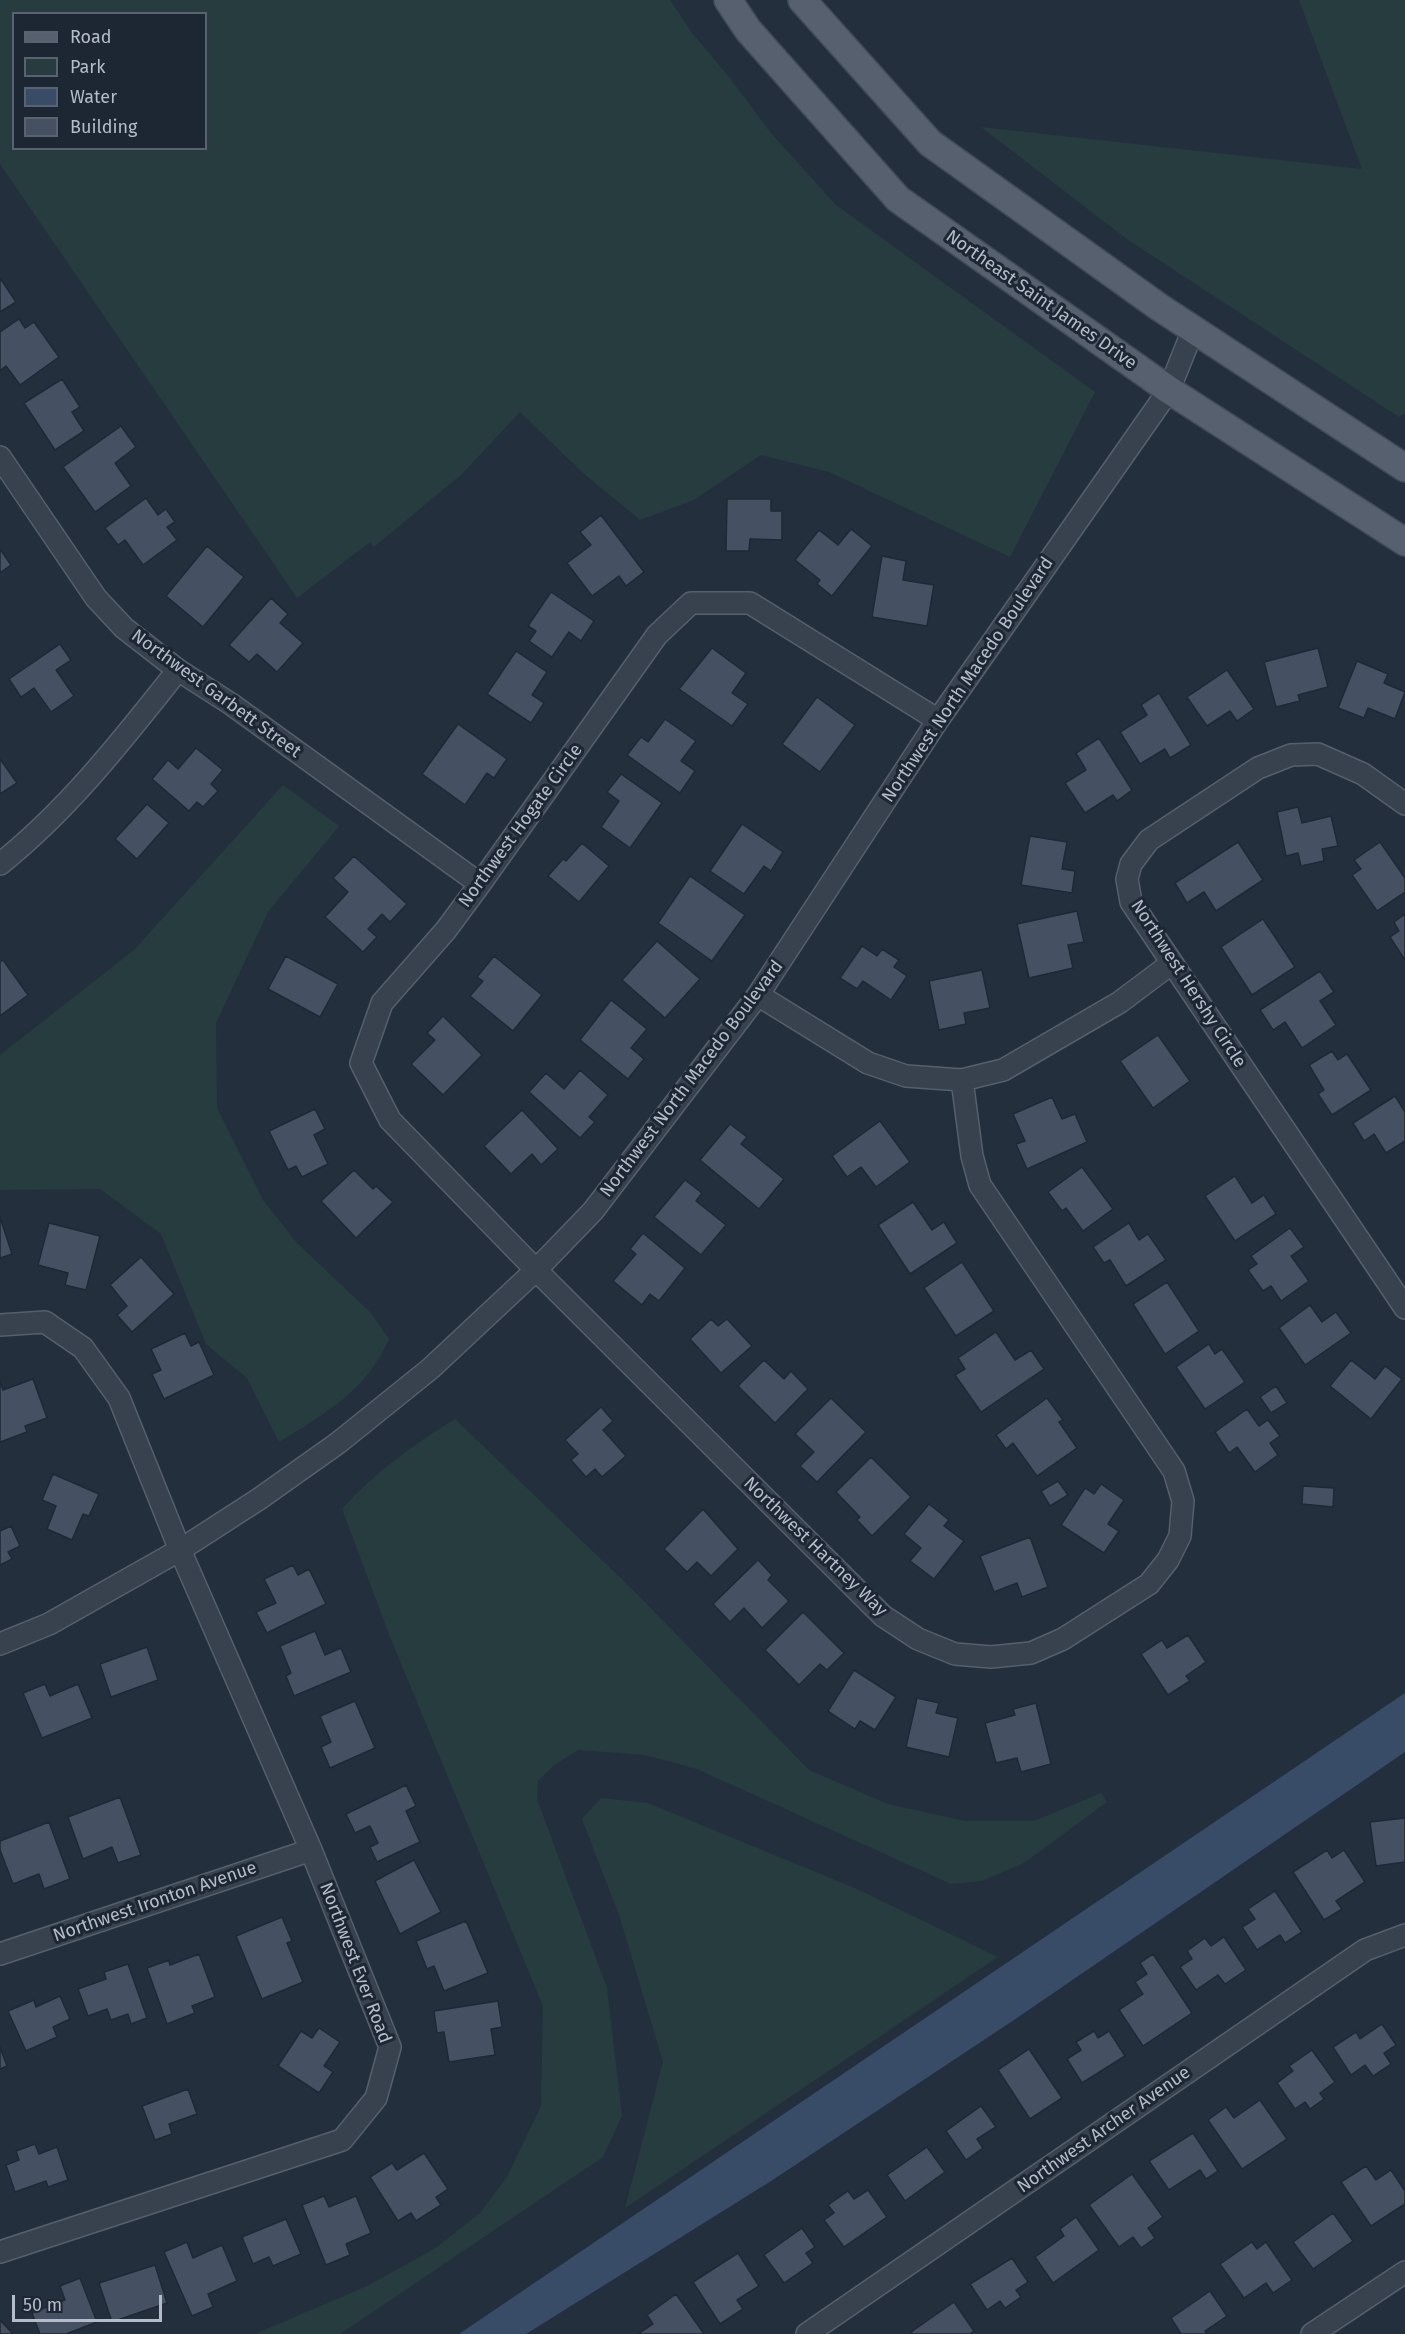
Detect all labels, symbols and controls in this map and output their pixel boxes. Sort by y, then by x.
legend [12,12,207,150]
text: Road [70,26,112,48]
text: Park [70,56,105,78]
text: Water [70,86,117,108]
text: Building [70,116,137,138]
street label: Northeast Saint James Drive [941,226,1141,374]
street label: Northwest North Macedo Boulevard [878,553,1058,807]
street label: Northwest Garbett Street [127,625,305,763]
street label: Northwest Hogate Circle [454,740,588,912]
street label: Northwest Hershy Circle [1126,896,1250,1072]
street label: Northwest North Macedo Boulevard [596,956,788,1202]
street label: Northwest Hartney Way [739,1473,891,1621]
street label: Northwest Ironton Avenue [50,1857,260,1947]
street label: Northwest Ever Road [314,1880,396,2046]
street label: Northwest Archer Avenue [1013,2062,1195,2198]
scale bar [15,2283,165,2321]
text: 50 m [23,2294,62,2316]

